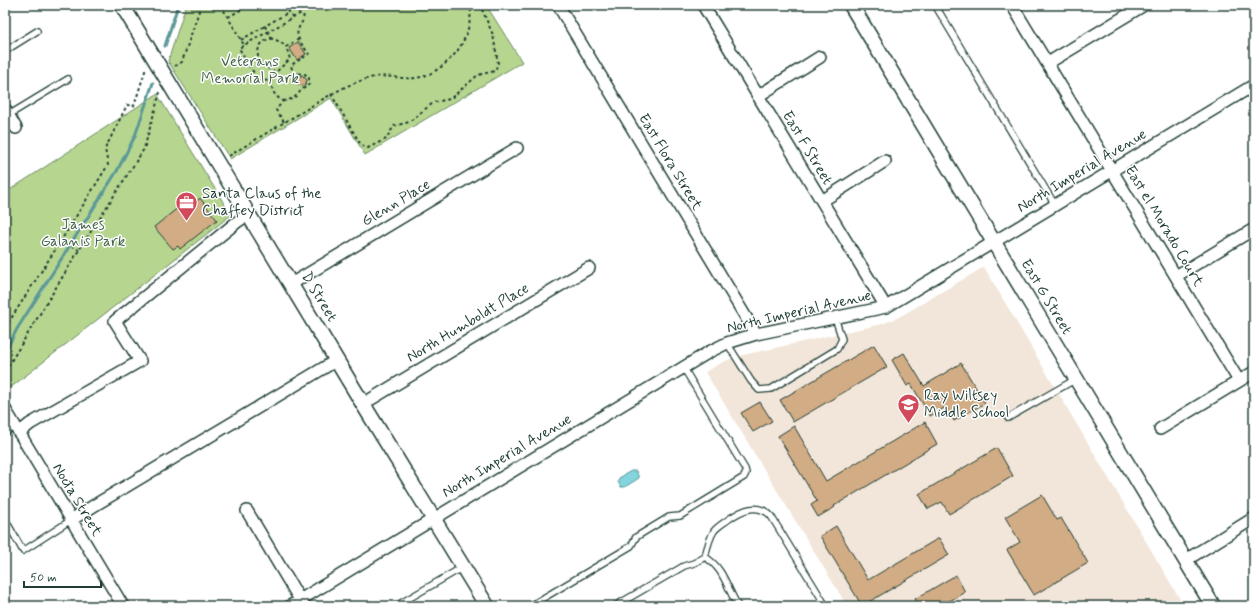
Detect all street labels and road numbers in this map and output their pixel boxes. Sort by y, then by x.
street label: East F Street [777,107,837,189]
street label: East Flora Street [633,110,707,214]
street label: North Imperial Avenue [1014,124,1151,218]
street label: East el Morado Court [1120,162,1208,290]
street label: Glenn Place [358,175,434,231]
street label: East G Street [1016,255,1077,339]
street label: D Street [296,268,342,326]
street label: North Humboldt Place [403,278,533,367]
street label: North Imperial Avenue [725,286,873,338]
street label: North Imperial Avenue [439,409,576,503]
street label: Nocta Street [47,460,107,540]

